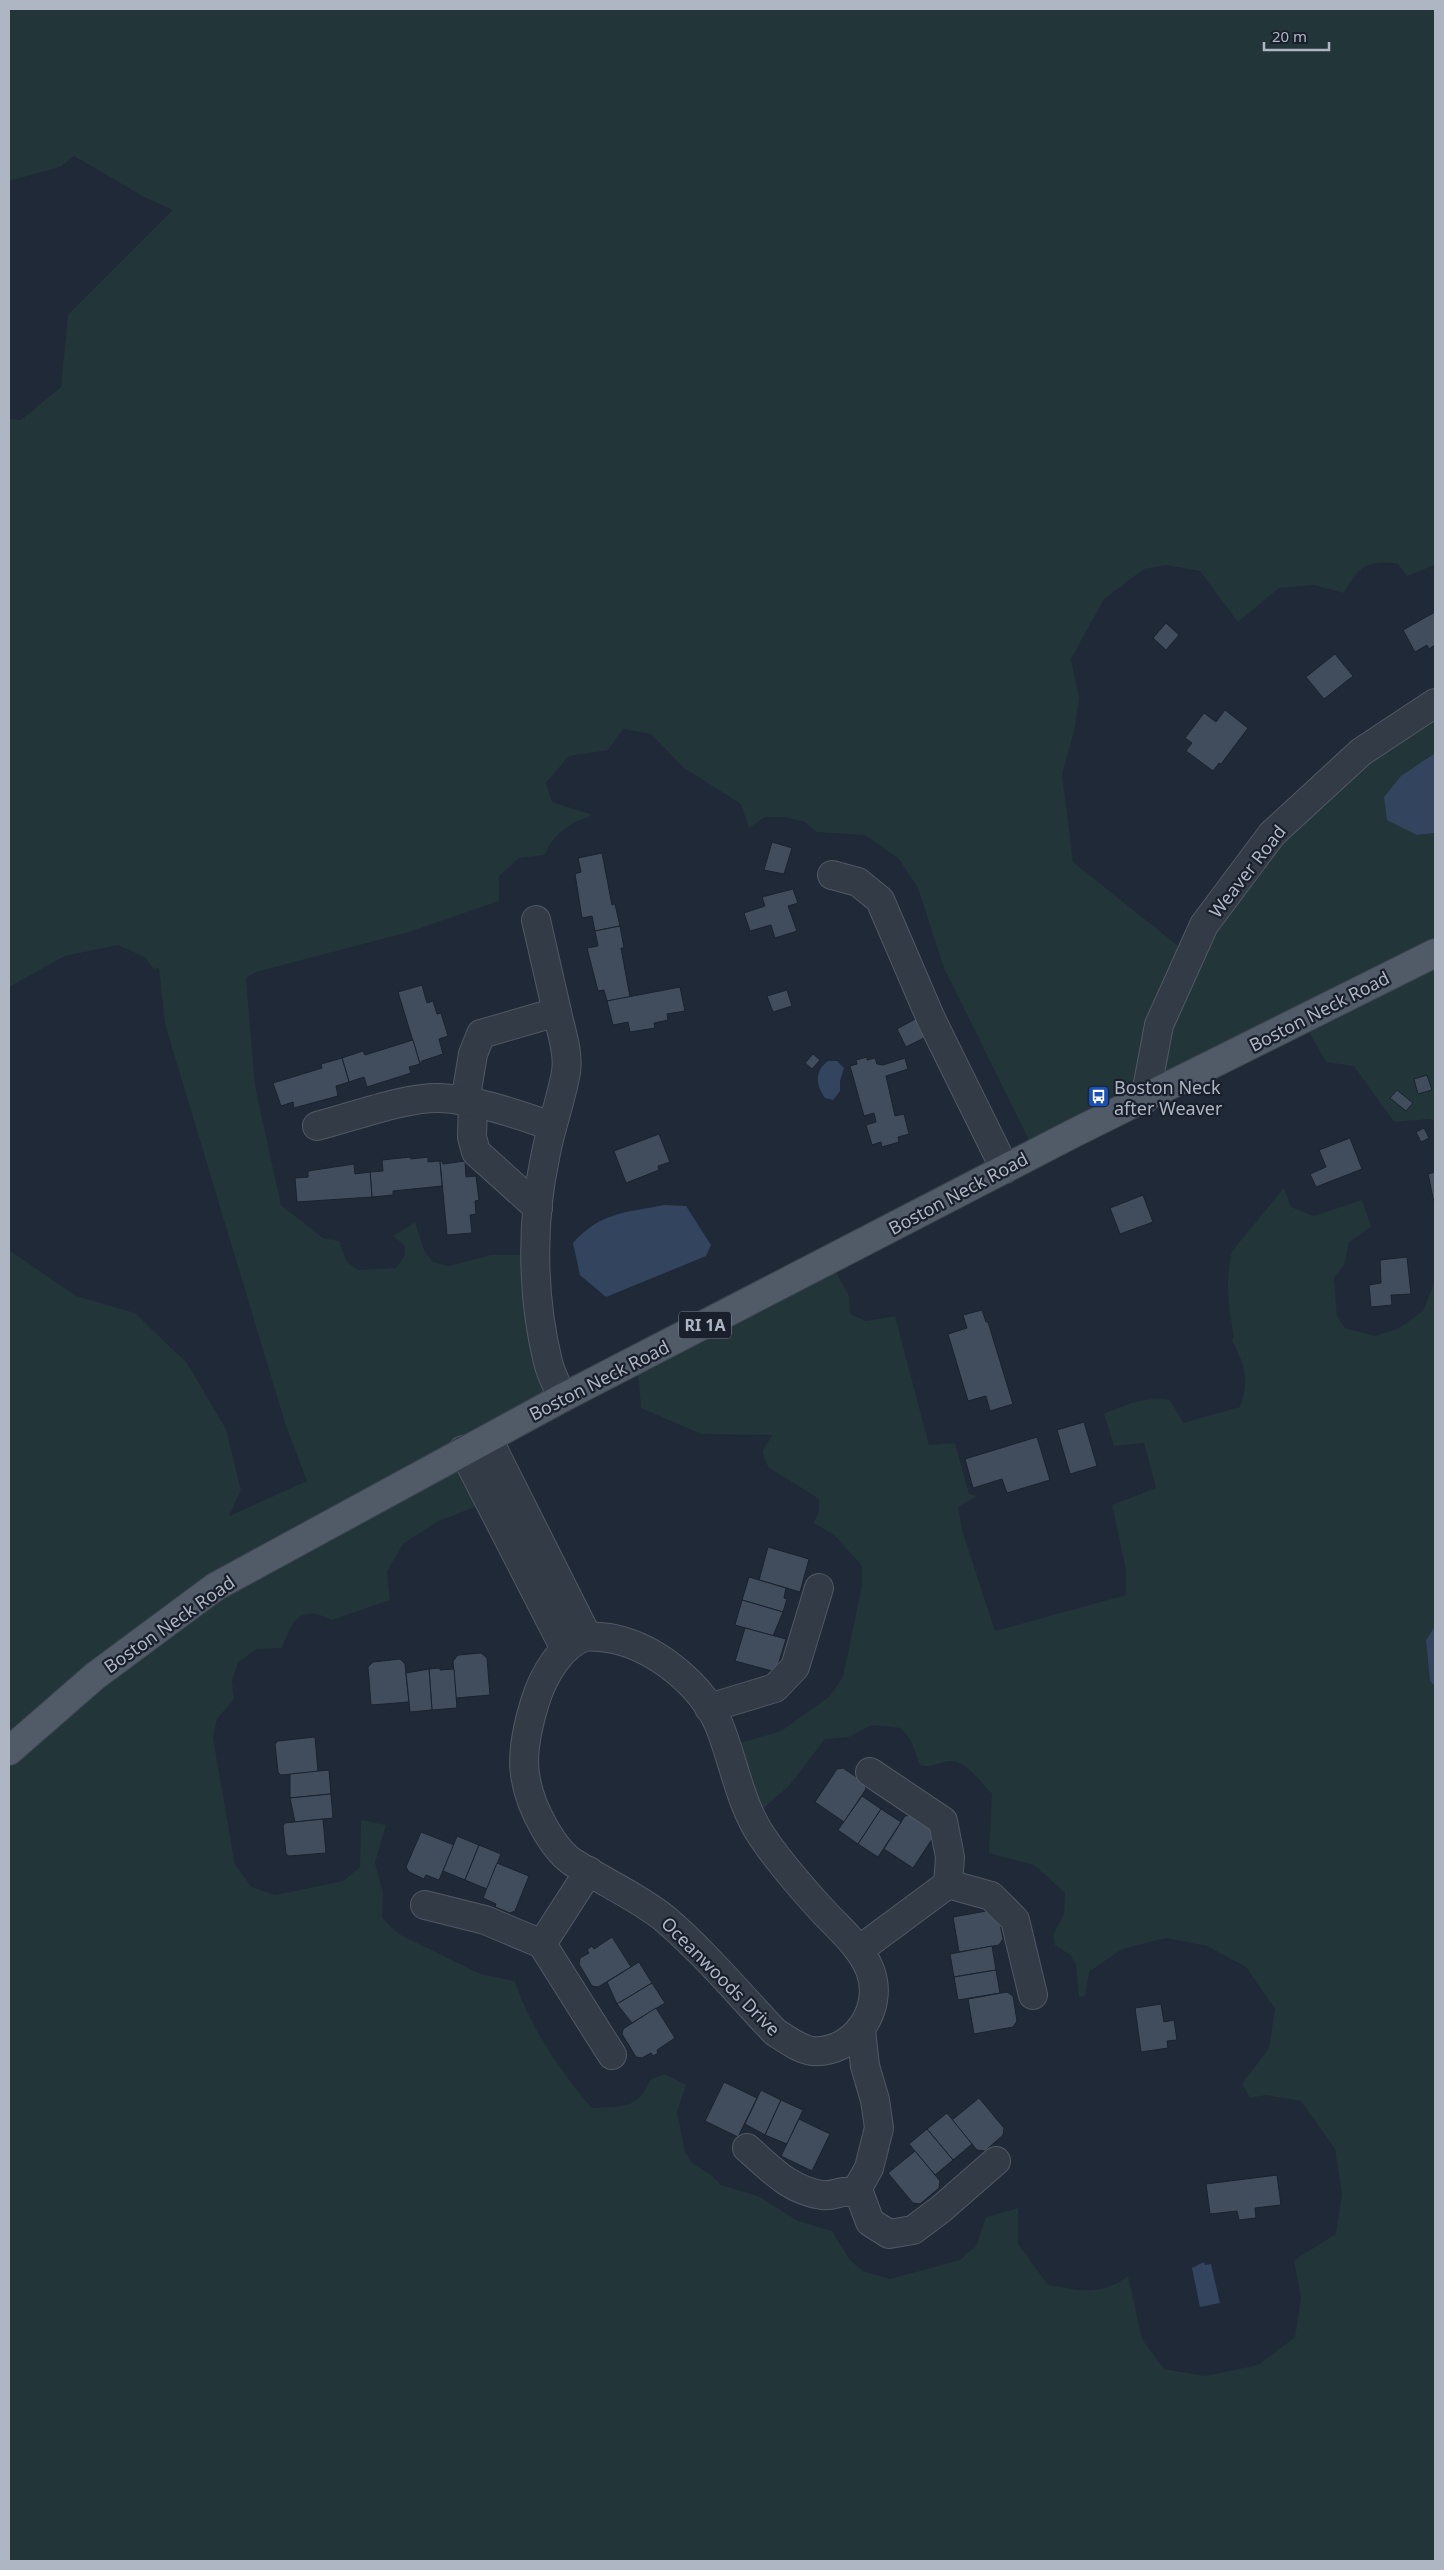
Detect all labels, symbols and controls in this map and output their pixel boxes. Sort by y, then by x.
scale bar [1264,20,1329,52]
text: 20 m [1272,26,1307,46]
street label: Weaver Road [1203,820,1291,922]
street label: Boston Neck Road [1245,965,1393,1057]
place label: Boston Neck after Weaver [1114,1075,1223,1120]
bus stop icon: Boston Neck after Weaver [1086,1085,1110,1109]
street label: Boston Neck Road [884,1146,1032,1240]
road number: RI 1A [679,1312,731,1338]
street label: Boston Neck Road [525,1334,673,1426]
street label: Boston Neck Road [99,1570,239,1678]
street label: Oceanwoods Drive [656,1911,786,2041]

